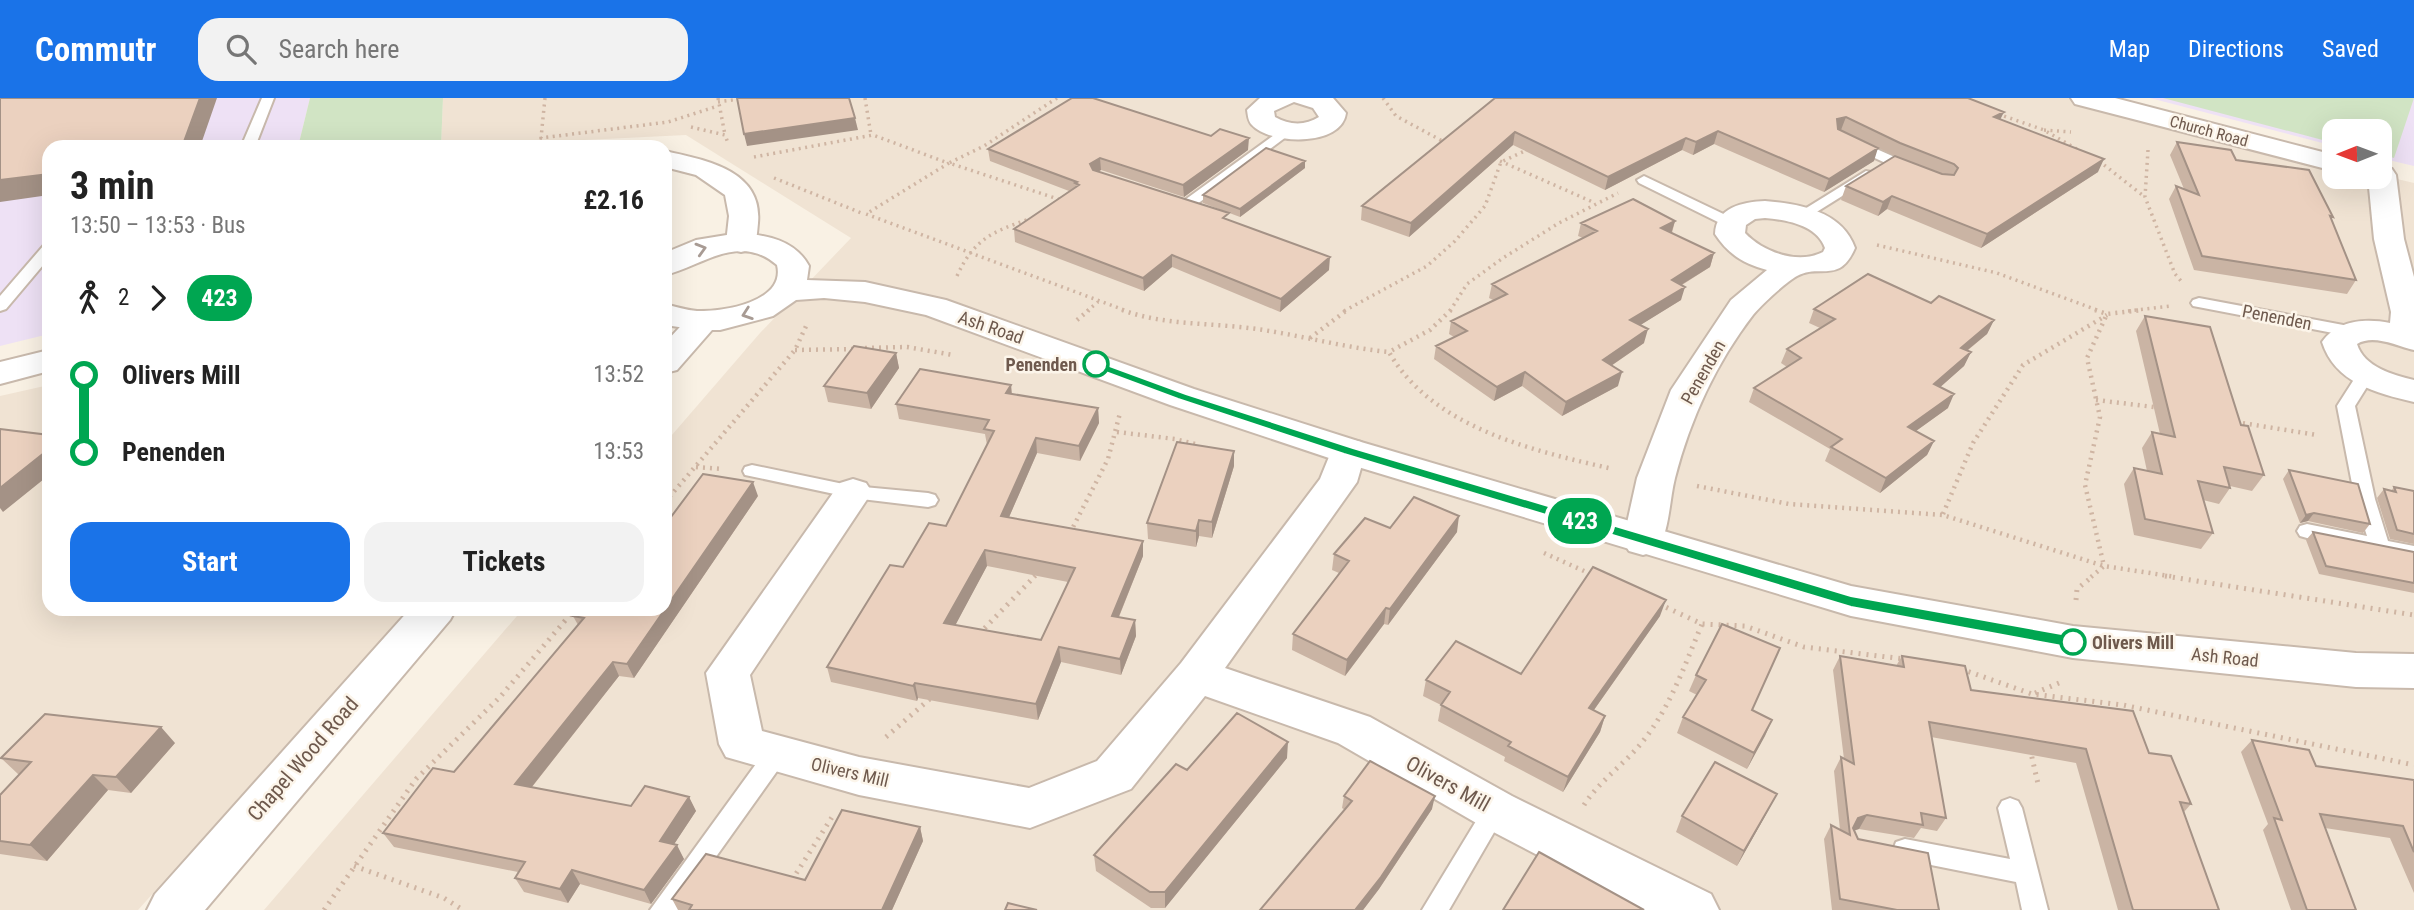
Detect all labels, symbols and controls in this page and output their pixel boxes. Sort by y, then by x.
search box [198,18,688,81]
text: Commutr [35,30,156,69]
icon: search [222,30,260,68]
text: Search here [278,34,399,64]
text: Map [2109,35,2150,63]
text: Directions [2188,35,2284,63]
text: Saved [2322,35,2379,63]
street label: Church Road [2168,111,2250,151]
north arrow [2322,119,2392,189]
map controls [2322,119,2392,189]
text: 3 min [70,164,154,208]
text: £2.16 [583,185,644,215]
text: 13:50 – 13:53 · Bus [70,212,246,239]
one-way arrow [695,242,707,257]
icon: walk [70,279,108,317]
icon: forward [139,279,177,317]
text: 2 [118,284,129,311]
text: 423 [201,284,238,312]
street label: Penenden [2241,300,2313,334]
one-way arrow [741,306,753,320]
street label: Ash Road [956,306,1026,348]
street label: Penenden [1676,336,1730,408]
marker: Penenden [1083,351,1109,377]
place label: Penenden [1006,354,1077,375]
text: Olivers Mill [122,360,241,390]
text: 13:52 [593,361,644,388]
text: Penenden [122,437,225,467]
text: 13:53 [593,438,644,465]
line badge: 423 [1540,498,1620,544]
text: 423 [1562,507,1598,535]
button: Start [70,522,350,602]
button: Tickets [364,522,644,602]
marker: Olivers Mill [2060,629,2086,655]
place label: Olivers Mill [2092,632,2174,653]
street label: Ash Road [2190,643,2260,671]
street label: Chapel Wood Road [243,692,363,826]
street label: Olivers Mill [1402,751,1494,817]
street label: Olivers Mill [809,753,891,791]

